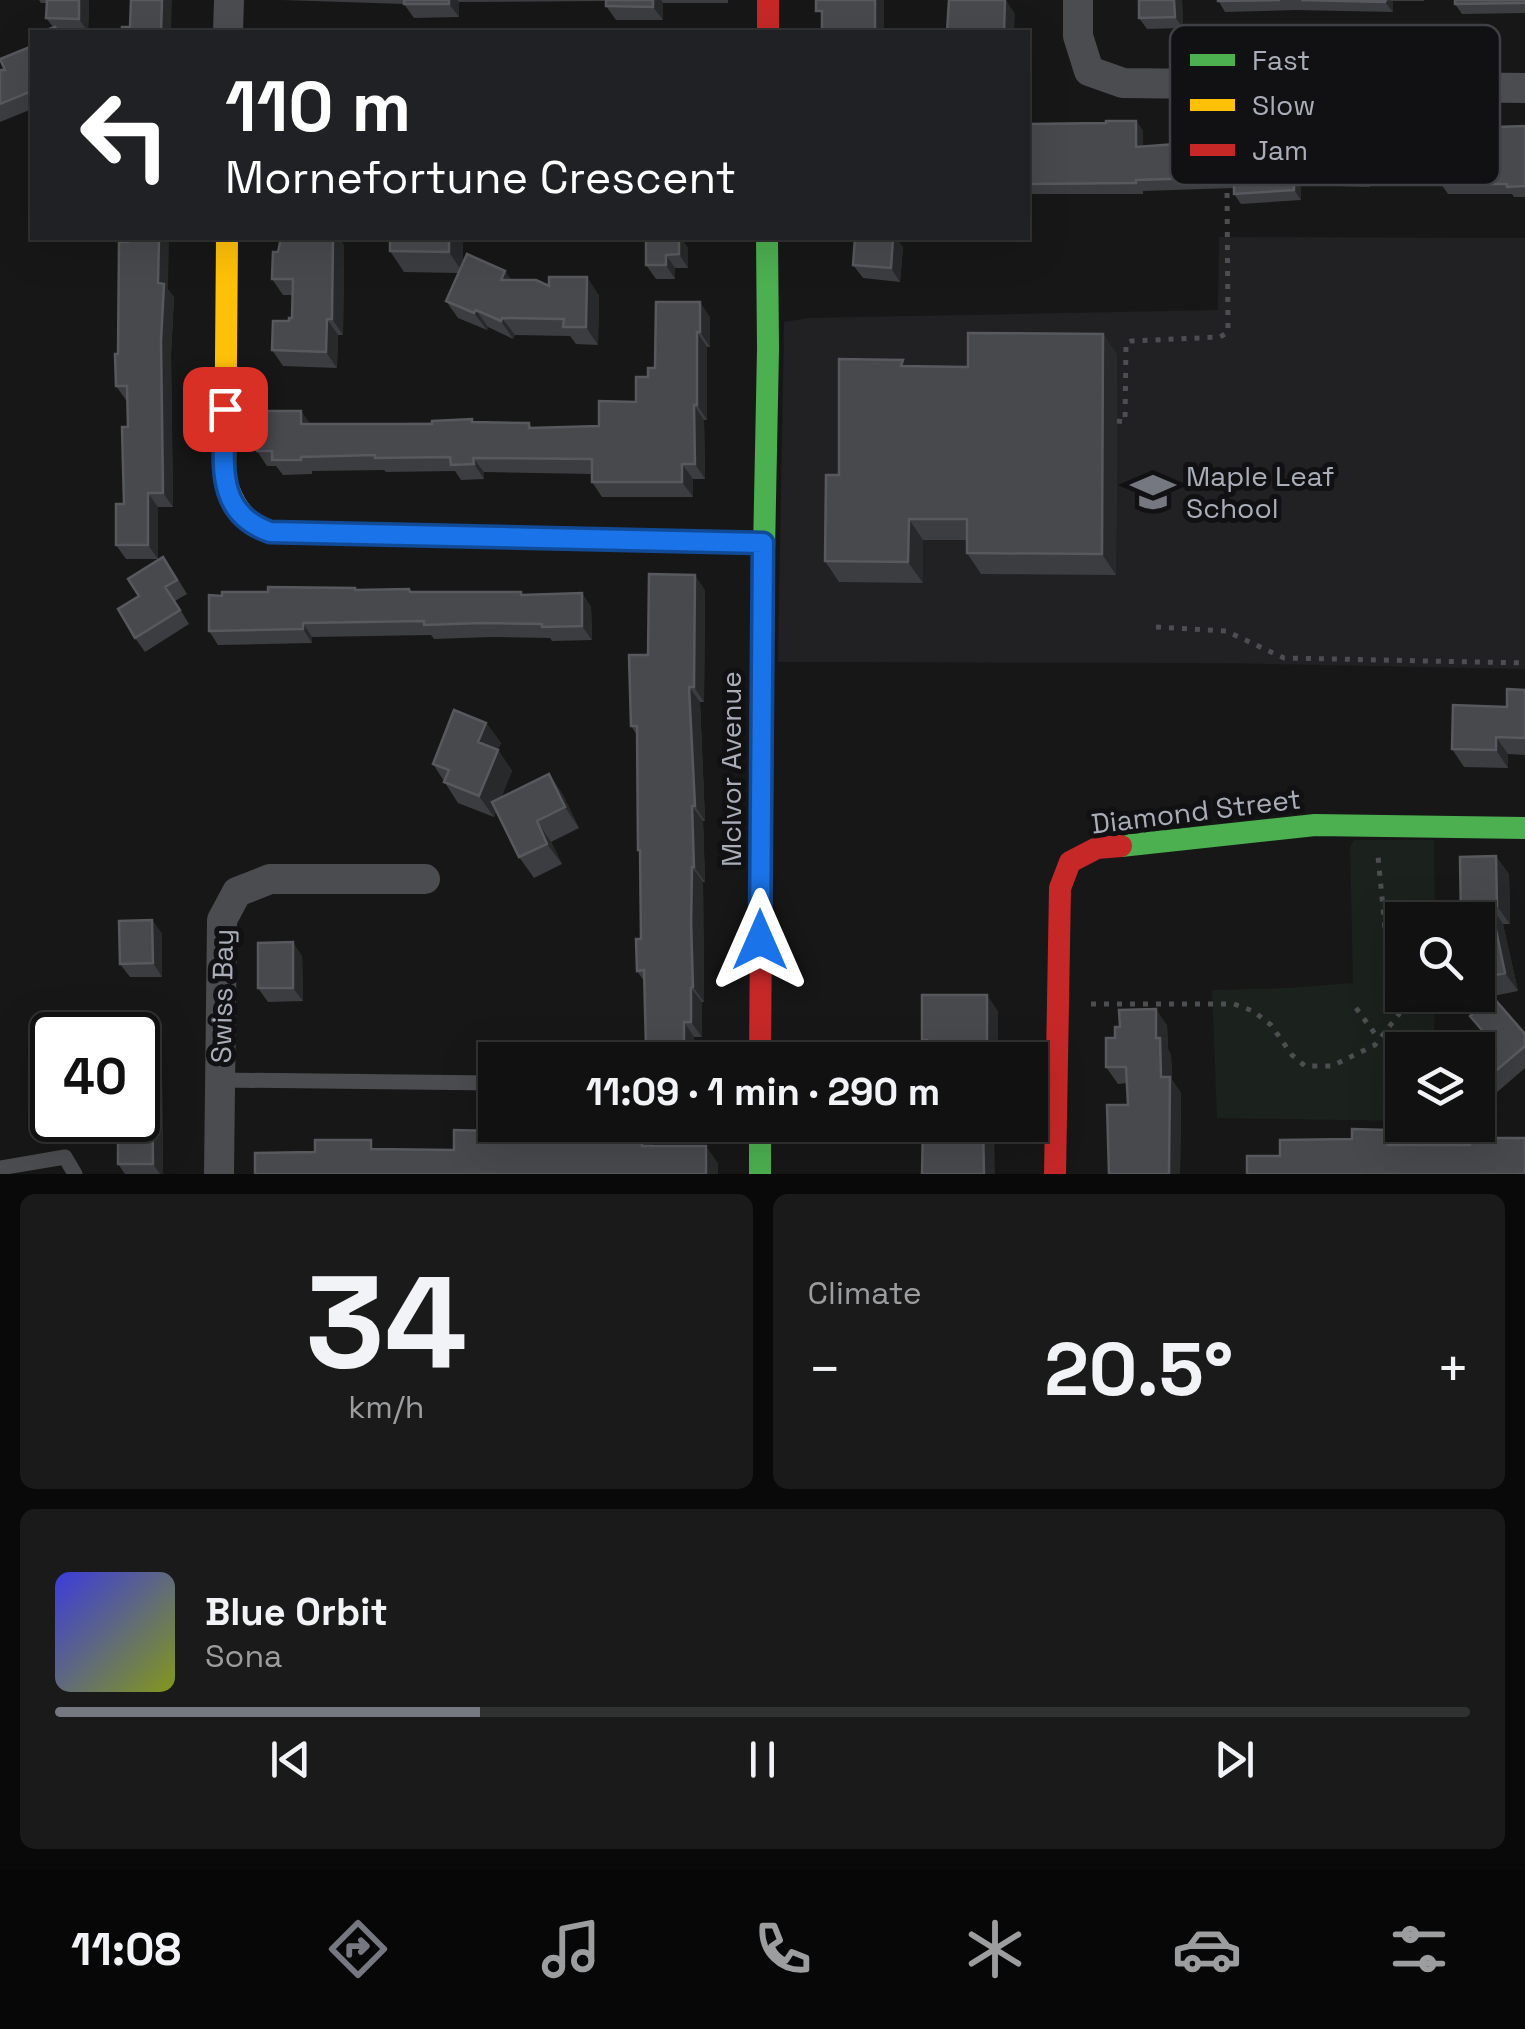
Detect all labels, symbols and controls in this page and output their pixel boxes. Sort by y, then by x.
legend [1170,25,1500,185]
text: Fast [1252,42,1310,78]
text: 110 m [225,62,411,151]
icon: left [60,70,190,200]
text: Slow [1252,87,1315,123]
text: Jam [1252,132,1308,168]
text: Mornefortune Crescent [225,149,736,206]
pin [183,367,268,452]
icon: arrive [198,382,253,437]
place label: Maple Leaf School [1186,458,1334,526]
school or university icon: Maple Leaf School [1129,468,1177,516]
street label: McIvor Avenue [713,671,749,867]
street label: Diamond Street [1089,780,1303,842]
position arrow [708,888,812,992]
map controls [1385,902,1495,1142]
button: search [1385,902,1495,1012]
street label: Swiss Bay [203,928,241,1064]
speed limit sign: 40 [30,1012,160,1142]
button: layers [1385,1032,1495,1142]
text: 11:09 · 1 min · 290 m [586,1068,940,1116]
text: 34 [305,1239,467,1405]
text: Climate [808,1273,922,1313]
text: 20.5° [1044,1321,1233,1417]
text: − [808,1334,842,1404]
text: + [1436,1334,1470,1404]
text: km/h [348,1387,424,1427]
text: Blue Orbit [205,1588,388,1636]
text: Sona [205,1636,282,1676]
icon: previous [263,1732,318,1787]
icon: pause [735,1732,790,1787]
icon: next [1207,1732,1262,1787]
icon: directions [323,1914,393,1984]
icon: music [536,1914,606,1984]
icon: phone [748,1914,818,1984]
icon: climate [960,1914,1030,1984]
icon: car [1172,1914,1242,1984]
icon: filters [1384,1914,1454,1984]
text: 11:08 [71,1921,181,1978]

